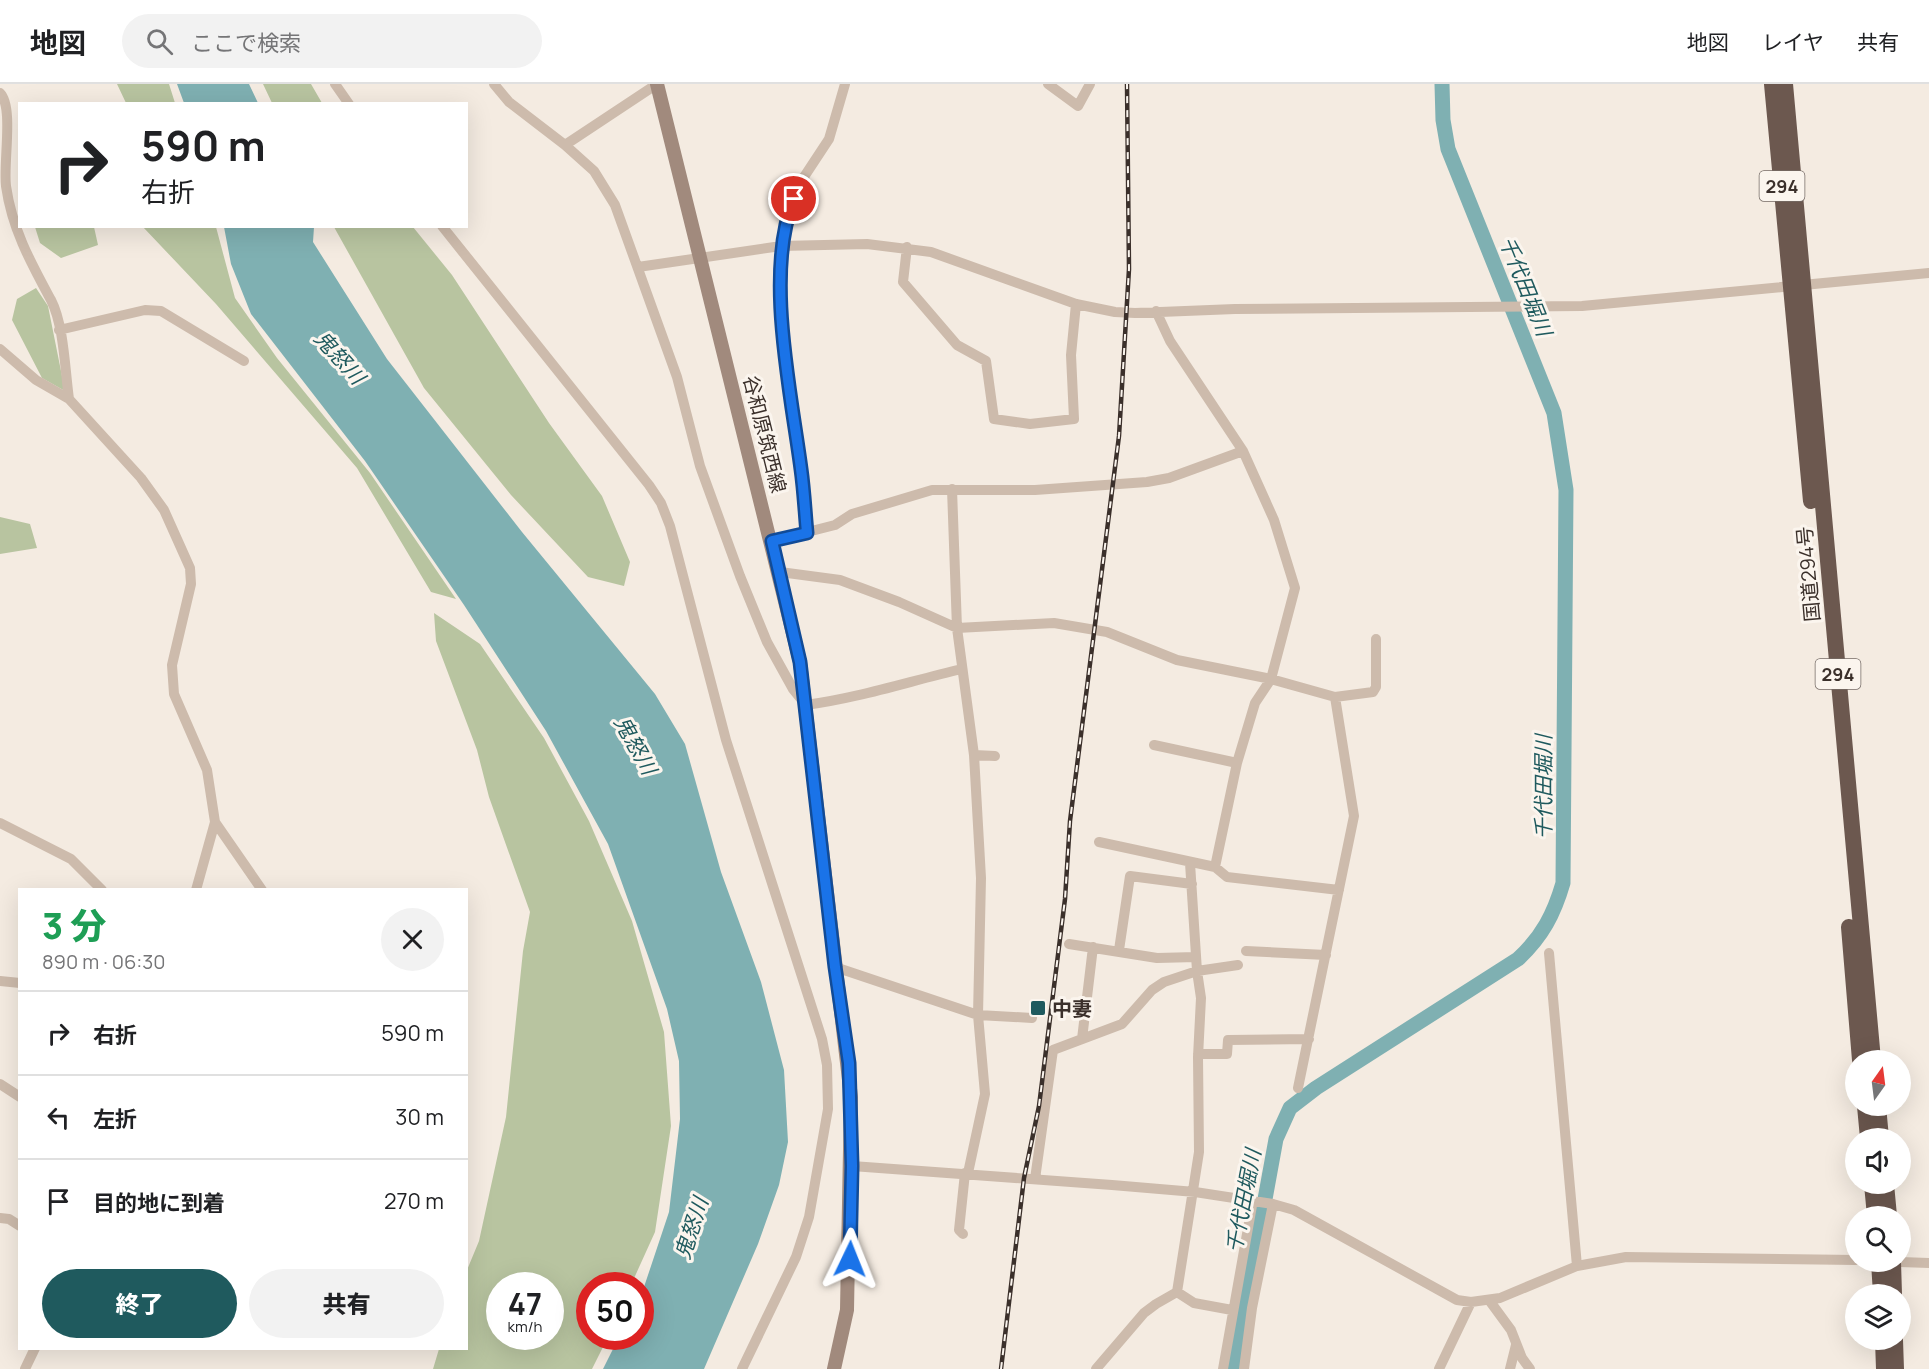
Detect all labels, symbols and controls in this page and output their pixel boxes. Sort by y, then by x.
search box [122,14,542,68]
text: 地図 [30,23,86,61]
icon: search [143,25,176,58]
text: ここで検索 [191,28,301,58]
text: 地図 [1687,28,1729,56]
text: レイヤ [1762,28,1824,56]
text: 共有 [1857,28,1899,56]
text: 590 m [141,116,266,174]
icon: right [42,126,120,204]
road number: 294 [1760,171,1804,201]
text: 右折 [141,173,195,210]
pin [768,173,819,224]
icon: arrive [777,182,810,215]
water label: 千代田堀川 [1493,232,1559,342]
water label: 鬼怒川 [309,324,373,391]
street label: 谷和原筑西線 [737,373,793,495]
street label: 国道294号 [1790,525,1826,623]
road number: 294 [1816,659,1860,689]
water label: 鬼怒川 [608,711,664,781]
water label: 千代田堀川 [1529,733,1557,840]
text: 3 分 [42,901,106,950]
button: close [381,908,444,971]
text: 890 m · 06:30 [42,948,166,975]
place label: 中妻 [1052,995,1092,1022]
marker: 中妻 [1029,999,1047,1017]
icon: right [42,1017,75,1050]
text: 590 m [381,1018,444,1048]
text: 右折 [93,1020,137,1050]
north arrow [1845,1050,1911,1116]
map controls [1845,1050,1911,1350]
icon: left [42,1101,75,1134]
text: 30 m [395,1102,444,1132]
text: 左折 [93,1104,137,1134]
button: sound [1845,1128,1911,1194]
water label: 千代田堀川 [1219,1145,1267,1255]
icon: arrive [42,1185,75,1218]
text: 270 m [384,1186,444,1216]
text: 目的地に到着 [93,1188,225,1218]
water label: 鬼怒川 [668,1192,715,1262]
button: search [1845,1206,1911,1272]
position arrow [818,1227,882,1291]
button: 終了 [42,1269,237,1338]
button: 共有 [249,1269,444,1338]
speed limit sign: 50 [576,1272,654,1350]
text: 47 [508,1283,542,1324]
button: layers [1845,1284,1911,1350]
text: km/h [508,1316,542,1337]

